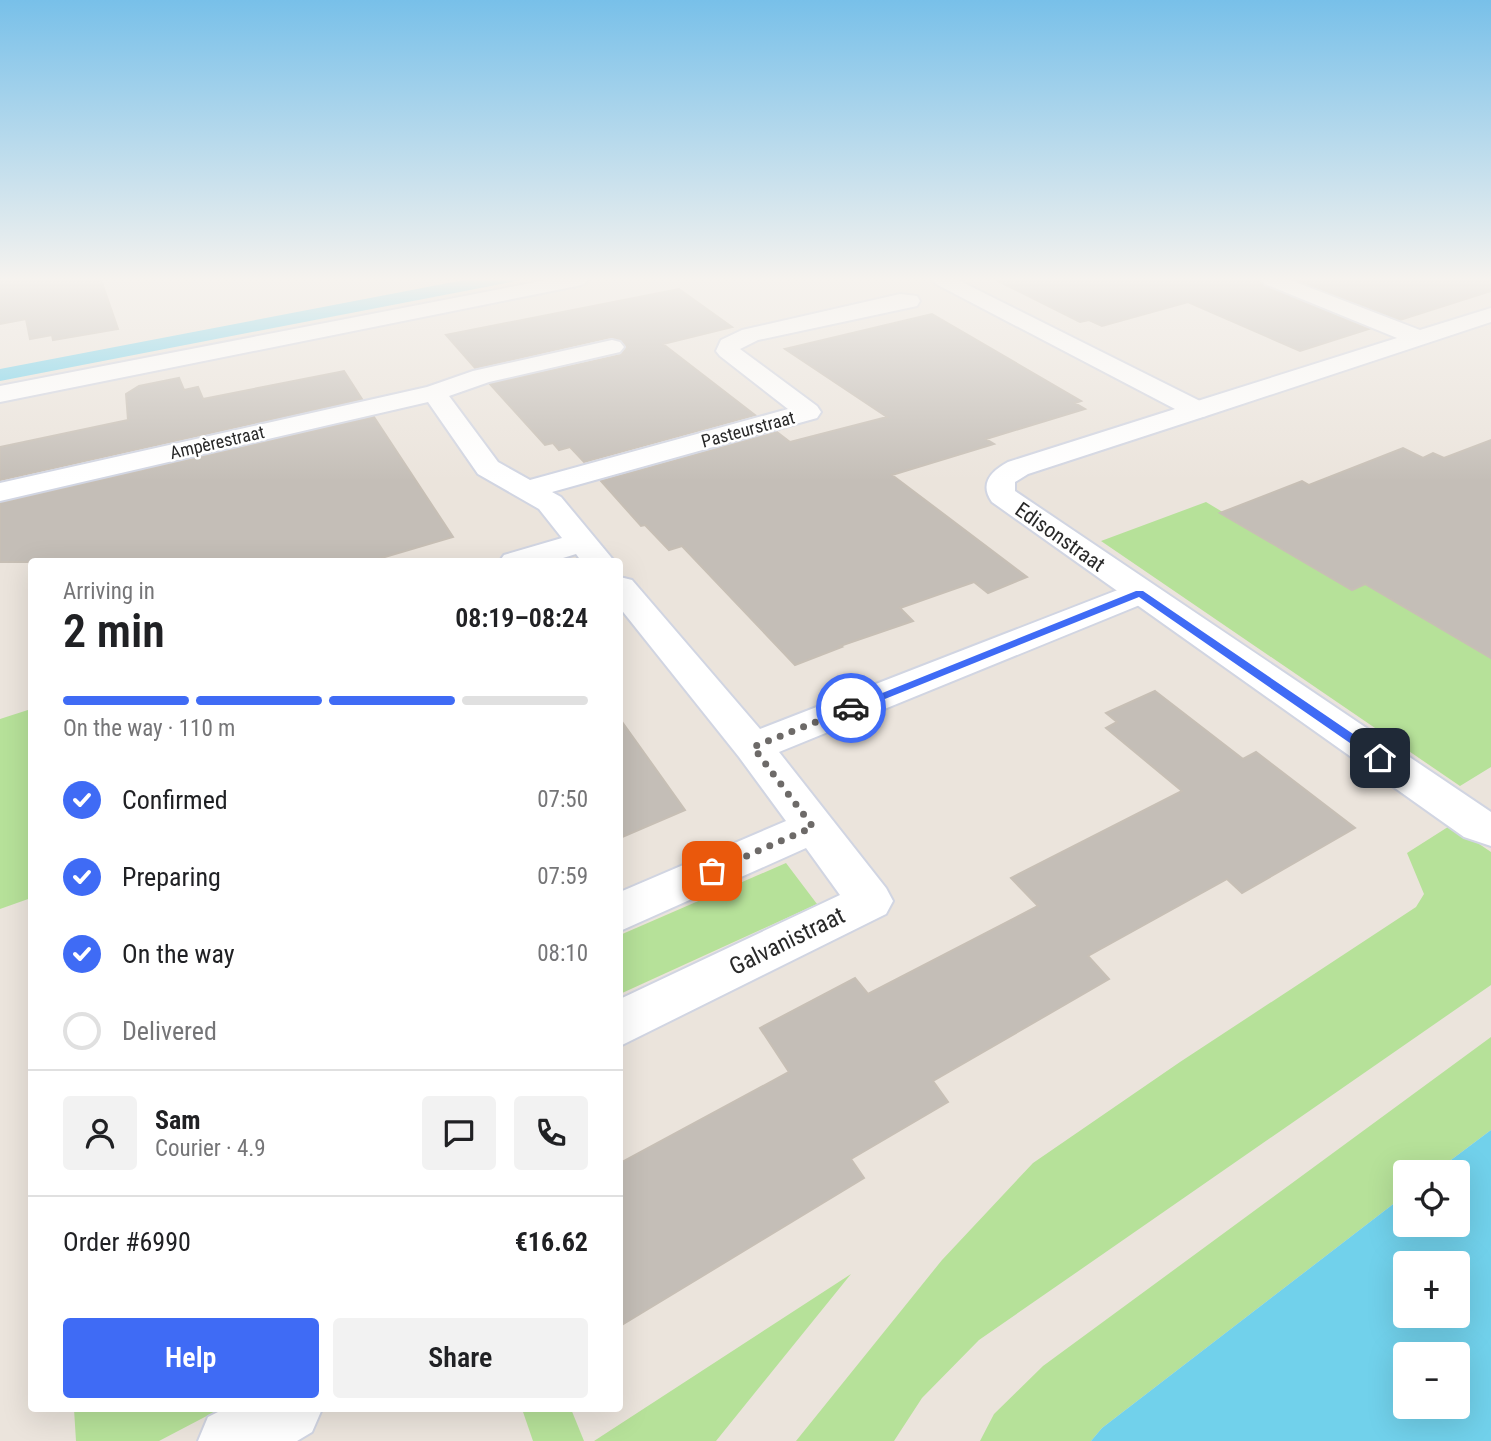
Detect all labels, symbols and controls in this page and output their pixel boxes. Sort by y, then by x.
street label: Pasteurstraat [699,406,797,452]
street label: Ampèrestraat [168,421,266,463]
street label: Edisonstraat [1011,497,1109,577]
text: Arriving in [63,578,155,605]
text: 08:19–08:24 [455,603,588,633]
text: 2 min [63,604,165,658]
courier [816,673,886,743]
icon: car [832,689,870,727]
text: On the way · 110 m [63,715,235,742]
pin [1350,728,1410,788]
icon: home [1361,739,1399,777]
icon: check [63,781,101,819]
text: Confirmed [122,785,228,815]
text: 07:50 [537,786,588,813]
pin [682,841,742,901]
icon: bag [693,852,731,890]
icon: check [63,858,101,896]
text: Preparing [122,862,221,892]
text: 07:59 [537,863,588,890]
street label: Galvanistraat [725,901,849,981]
icon: check [63,935,101,973]
text: On the way [122,939,235,969]
text: 08:10 [537,940,588,967]
text: Delivered [122,1016,217,1046]
button: person [63,1096,137,1170]
button: chat [422,1096,496,1170]
button: phone [514,1096,588,1170]
text: Sam [155,1105,201,1135]
text: Courier · 4.9 [155,1135,266,1162]
map controls [1393,1160,1470,1419]
button: locate [1393,1160,1470,1237]
text: Order #6990 [63,1227,191,1257]
text: €16.62 [515,1227,588,1257]
button: + [1393,1251,1470,1328]
button: Help [63,1318,319,1398]
button: Share [333,1318,588,1398]
button: − [1393,1342,1470,1419]

